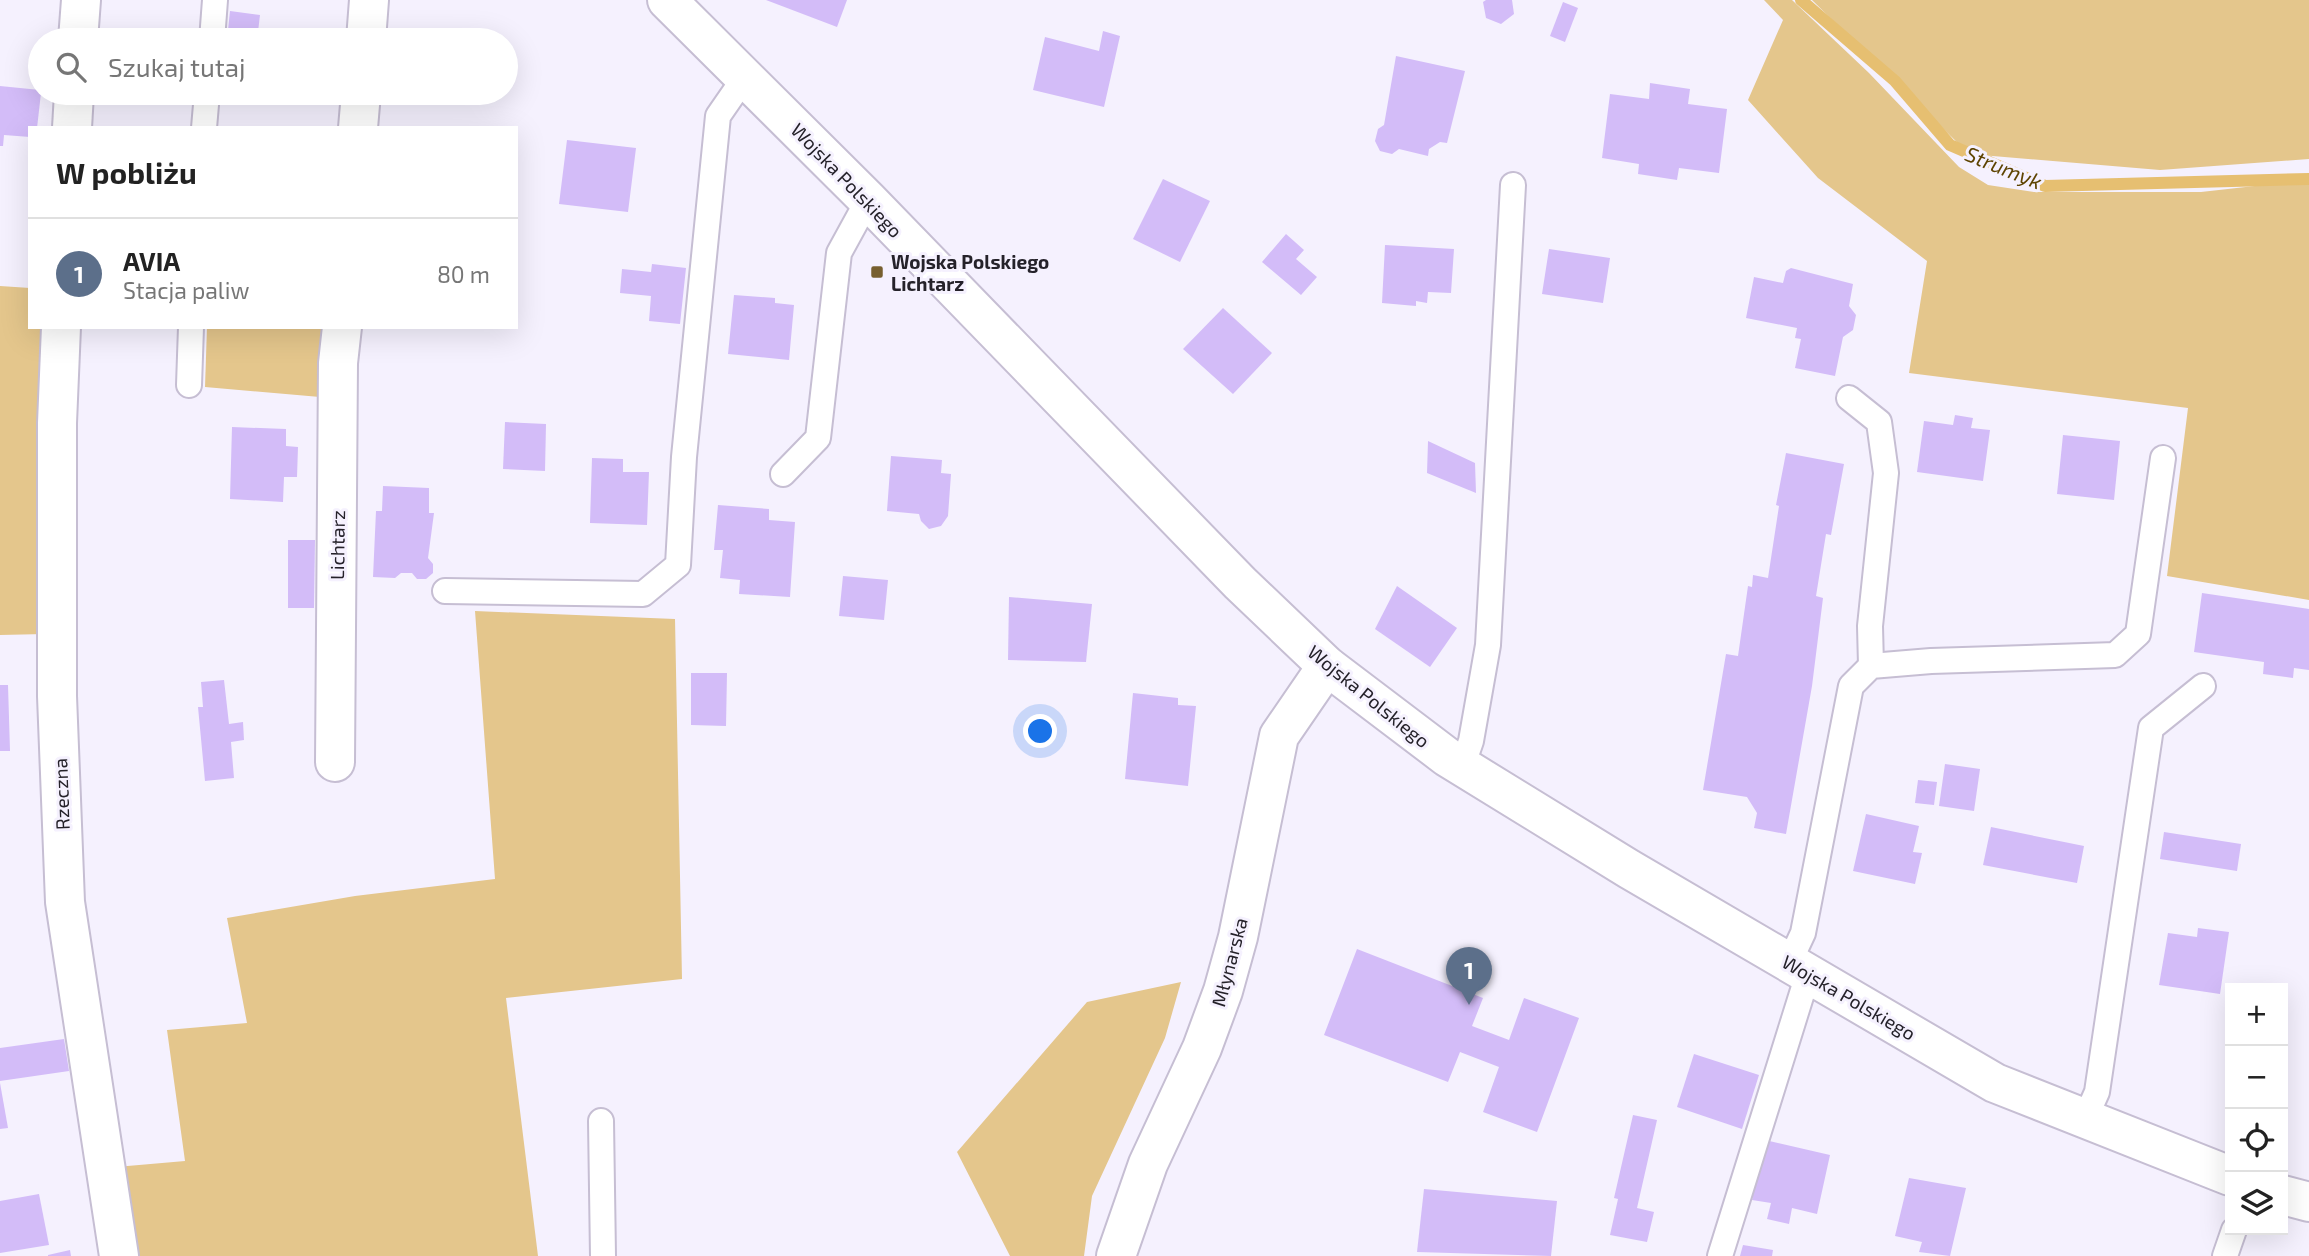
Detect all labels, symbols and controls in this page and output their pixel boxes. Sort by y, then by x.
search box [28,28,518,105]
icon: search [52,48,90,86]
text: Szukaj tutaj [108,51,245,82]
street label: Wojska Polskiego [787,118,907,242]
water label: Strumyk [1962,140,2046,195]
text: W pobliżu [56,154,197,190]
text: AVIA [123,245,180,276]
place label: Wojska Polskiego Lichtarz [891,250,1049,295]
text: 1 [74,260,84,288]
text: 80 m [437,260,490,288]
marker: Wojska Polskiego Lichtarz [869,264,885,280]
text: Stacja paliw [123,276,249,304]
street label: Lichtarz [325,510,349,580]
street label: Wojska Polskiego [1303,640,1435,752]
your location [1023,714,1057,748]
street label: Rzeczna [48,758,74,830]
street label: Młynarska [1206,915,1252,1009]
pin: 1 [1446,947,1492,1005]
street label: Wojska Polskiego [1778,949,1920,1045]
map controls [2225,983,2288,1235]
button: + [2225,983,2288,1046]
button: − [2225,1046,2288,1109]
button: locate [2225,1109,2288,1172]
button: layers [2225,1172,2288,1235]

